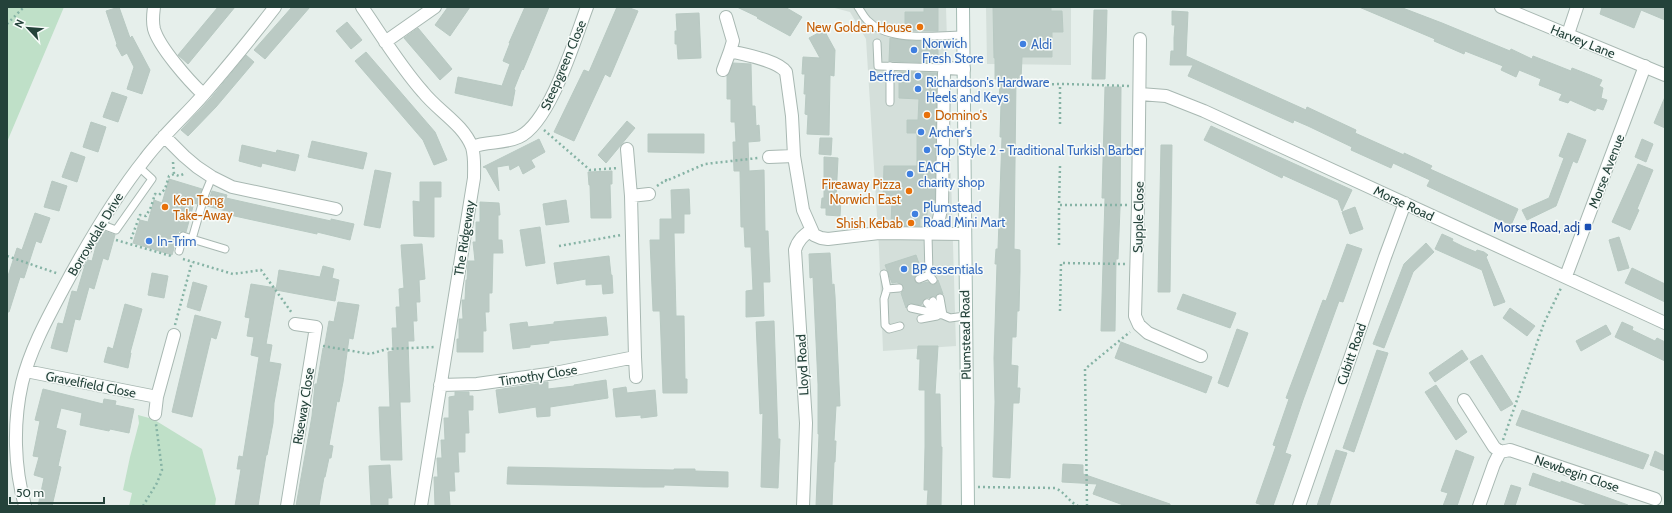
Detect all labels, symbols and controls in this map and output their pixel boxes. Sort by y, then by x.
north arrow [8,8,48,48]
text: N [11,17,27,30]
street label: Steepgreen Close [537,17,589,112]
place label: New Golden House [806,19,912,35]
street label: Harvey Lane [1548,21,1618,61]
marker: New Golden House [915,22,925,32]
place label: Norwich Fresh Store [922,35,984,66]
place label: Aldi [1031,36,1052,52]
marker: Aldi [1018,39,1028,49]
marker: Norwich Fresh Store [909,45,919,55]
place label: Betfred [869,68,910,84]
marker: Betfred [913,71,923,81]
place label: Richardson's Hardware Heels and Keys [926,74,1050,105]
marker: Richardson's Hardware Heels and Keys [913,84,923,94]
place label: Domino's [935,107,988,123]
marker: Domino's [922,110,932,120]
place label: Archer's [929,124,973,140]
marker: Archer's [916,127,926,137]
street label: Morse Avenue [1585,131,1628,210]
place label: Top Style 2 - Traditional Turkish Barber [935,142,1145,158]
marker: Top Style 2 - Traditional Turkish Barber [922,145,932,155]
place label: EACH charity shop [918,159,985,190]
marker: EACH charity shop [905,169,915,179]
place label: Fireaway Pizza Norwich East [821,176,902,207]
street label: Supple Close [1129,181,1147,253]
street label: Morse Road [1371,182,1437,224]
marker: Fireaway Pizza Norwich East [904,186,914,196]
street label: Borrowdale Drive [64,189,126,279]
place label: Ken Tong Take-Away [173,192,233,223]
street label: The Ridgeway [450,199,478,277]
place label: Plumstead Road Mini Mart [923,199,1006,230]
marker: Ken Tong Take-Away [160,202,170,212]
marker: Plumstead Road Mini Mart [910,209,920,219]
place label: Shish Kebab [836,215,903,231]
marker: Shish Kebab [906,218,916,228]
place label: Morse Road, adj [1493,219,1580,236]
marker: Morse Road, adj [1583,222,1593,232]
place label: In-Trim [157,233,197,249]
marker: In-Trim [144,236,154,246]
place label: BP essentials [912,261,984,277]
marker: BP essentials [899,264,909,274]
street label: Plumstead Road [956,290,974,380]
street label: Cubitt Road [1333,321,1369,387]
street label: Lloyd Road [792,334,812,396]
street label: Timothy Close [498,361,579,389]
street label: Riseway Close [289,366,317,446]
street label: Gravelfield Close [44,367,138,401]
street label: Newbegin Close [1532,451,1622,495]
scale bar [10,479,104,505]
text: 50 m [16,485,44,500]

